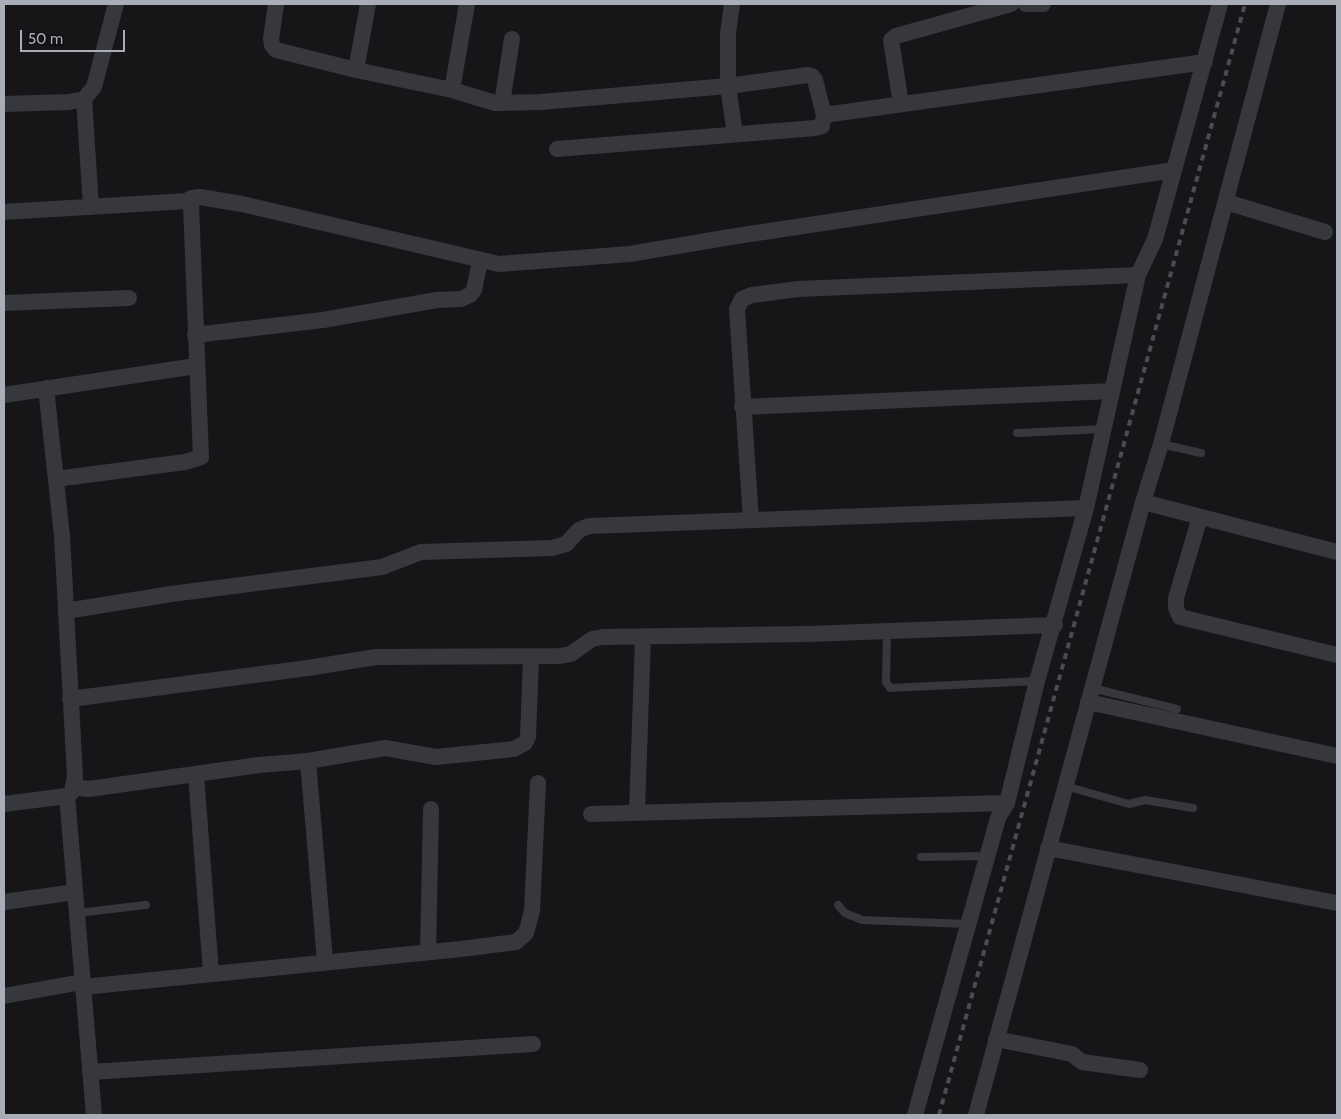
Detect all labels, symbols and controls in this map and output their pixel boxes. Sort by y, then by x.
scale bar [22,20,128,52]
text: 50 m [28,30,63,48]

